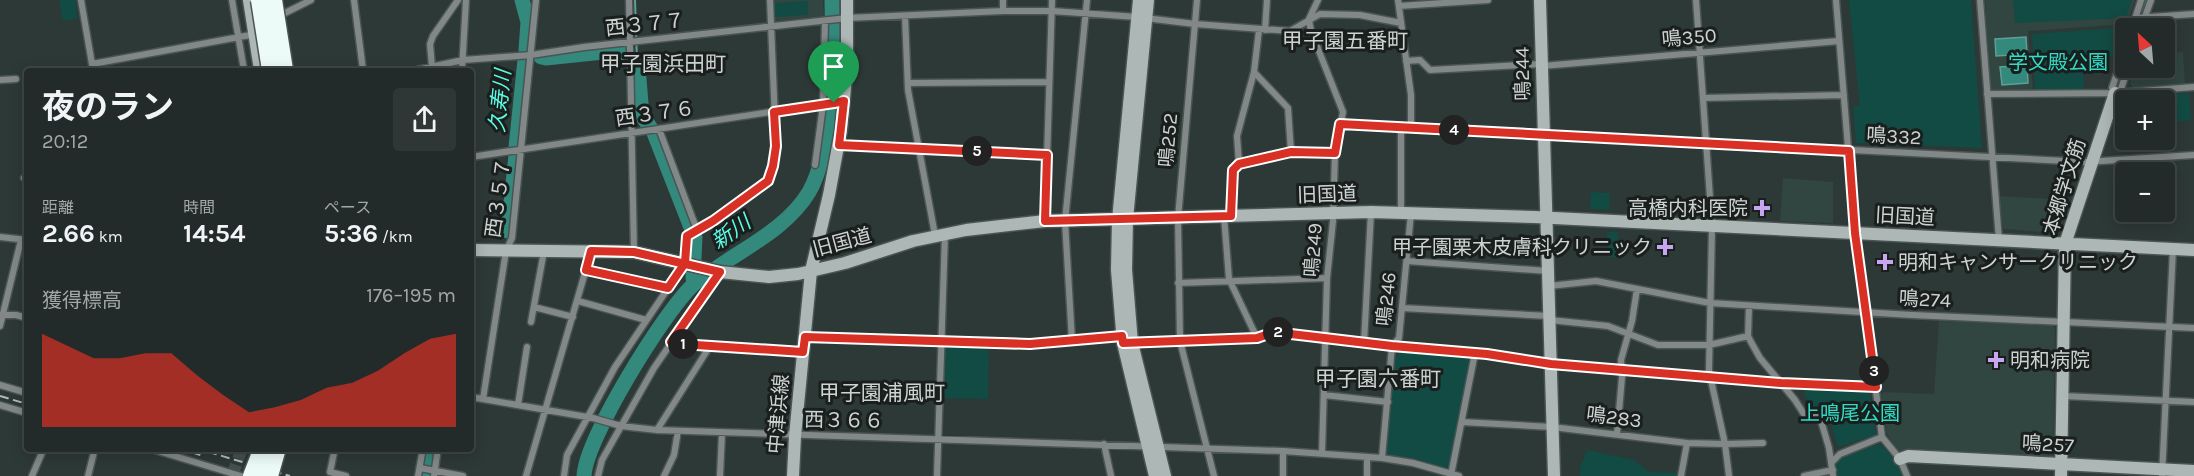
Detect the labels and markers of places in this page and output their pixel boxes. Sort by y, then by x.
pin [808,41,859,103]
pin: 4 [1439,115,1469,145]
pin: 5 [962,136,992,166]
place label: 高橋内科医院 [1628,197,1748,220]
marker: 高橋内科医院 [1753,199,1771,217]
place label: 甲子園栗木皮膚科クリニック [1392,236,1652,259]
marker: 甲子園栗木皮膚科クリニック [1656,238,1674,256]
place label: 明和キャンサークリニック [1898,251,2138,274]
marker: 明和キャンサークリニック [1876,253,1894,271]
pin: 2 [1263,317,1293,347]
pin: 1 [668,329,698,359]
place label: 明和病院 [2010,349,2090,372]
marker: 明和病院 [1987,351,2005,369]
pin: 3 [1859,356,1889,386]

